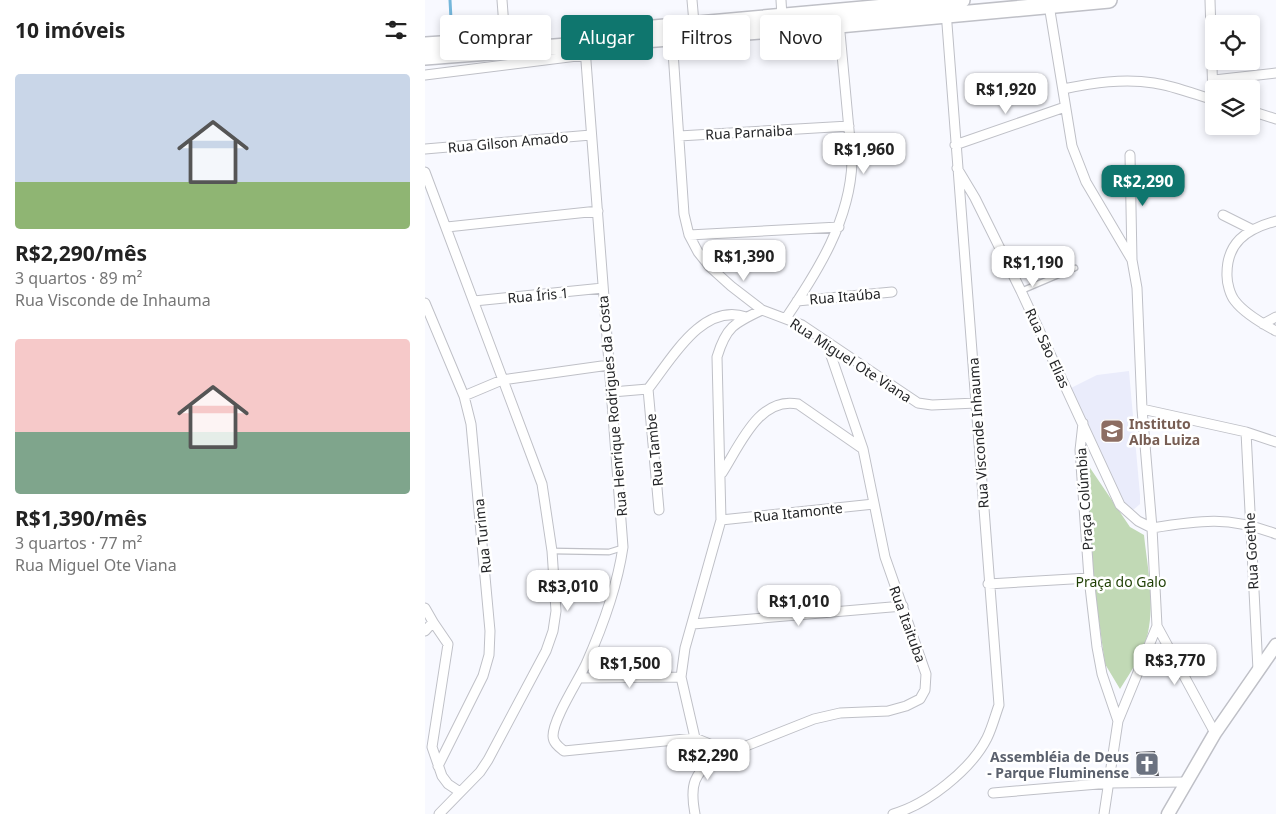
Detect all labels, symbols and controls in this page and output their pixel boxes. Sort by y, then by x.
chip: Comprar [440,15,551,60]
chip: Alugar [561,15,653,60]
chip: Filtros [663,15,750,60]
chip: Novo [760,15,841,60]
map controls [1205,15,1260,135]
button: locate [1205,15,1260,70]
text: 10 imóveis [15,16,125,44]
icon: filters [382,16,410,44]
pin: R$1,920 [960,72,1052,115]
text: R$1,920 [976,78,1036,100]
button: layers [1205,80,1260,135]
icon: home [168,107,258,197]
street label: Rua Parnaiba [705,120,793,144]
street label: Rua Gilson Amado [447,127,569,157]
pin: R$1,960 [818,132,910,175]
text: R$1,960 [834,138,894,160]
pin: R$2,290 [1097,164,1189,207]
text: R$2,290 [1113,170,1173,192]
text: R$2,290/mês [15,239,147,267]
pin: R$1,390 [698,240,790,282]
text: R$1,390 [714,245,774,267]
pin: R$1,190 [987,246,1079,288]
text: R$1,190 [1003,251,1063,273]
text: 3 quartos · 89 m² [15,267,142,289]
street label: Rua Íris 1 [507,283,569,307]
street label: Rua Itaúba [808,283,882,309]
text: Rua Visconde de Inhauma [15,289,211,311]
street label: Rua Henrique Rodrigues da Costa [593,295,631,517]
street label: Rua Sāo Elias [1021,305,1075,391]
street label: Rua Miguel Ote Viana [786,314,916,406]
street label: Rua Visconde Inhauma [963,357,993,509]
icon: home [168,372,258,462]
street label: Rua Tambe [641,413,667,487]
place label: Instituto Alba Luiza [1129,414,1200,449]
school or university icon: Instituto Alba Luiza [1099,418,1125,444]
street label: Praça Colúmbia [1071,447,1097,551]
street label: Rua Turima [469,498,495,574]
street label: Rua Itamonte [752,498,844,526]
text: R$1,390/mês [15,504,147,532]
street label: Rua Goethe [1239,512,1263,590]
text: 3 quartos · 77 m² [15,532,142,554]
text: Rua Miguel Ote Viana [15,554,177,576]
pin: R$3,010 [522,570,614,612]
park label: Praça do Galo [1076,572,1166,591]
text: R$3,010 [538,575,598,597]
street label: Rua Itaituba [885,583,931,665]
pin: R$1,010 [753,584,845,627]
text: R$1,010 [769,590,829,612]
pin: R$3,770 [1129,644,1221,686]
pin: R$1,500 [584,646,676,689]
text: R$3,770 [1145,649,1205,671]
text: R$1,500 [600,652,660,674]
pin: R$2,290 [662,738,754,781]
text: R$2,290 [678,744,738,766]
place label: Assembléia de Deus - Parque Fluminense [987,747,1129,782]
church icon: Assembléia de Deus - Parque Fluminense [1134,751,1160,777]

